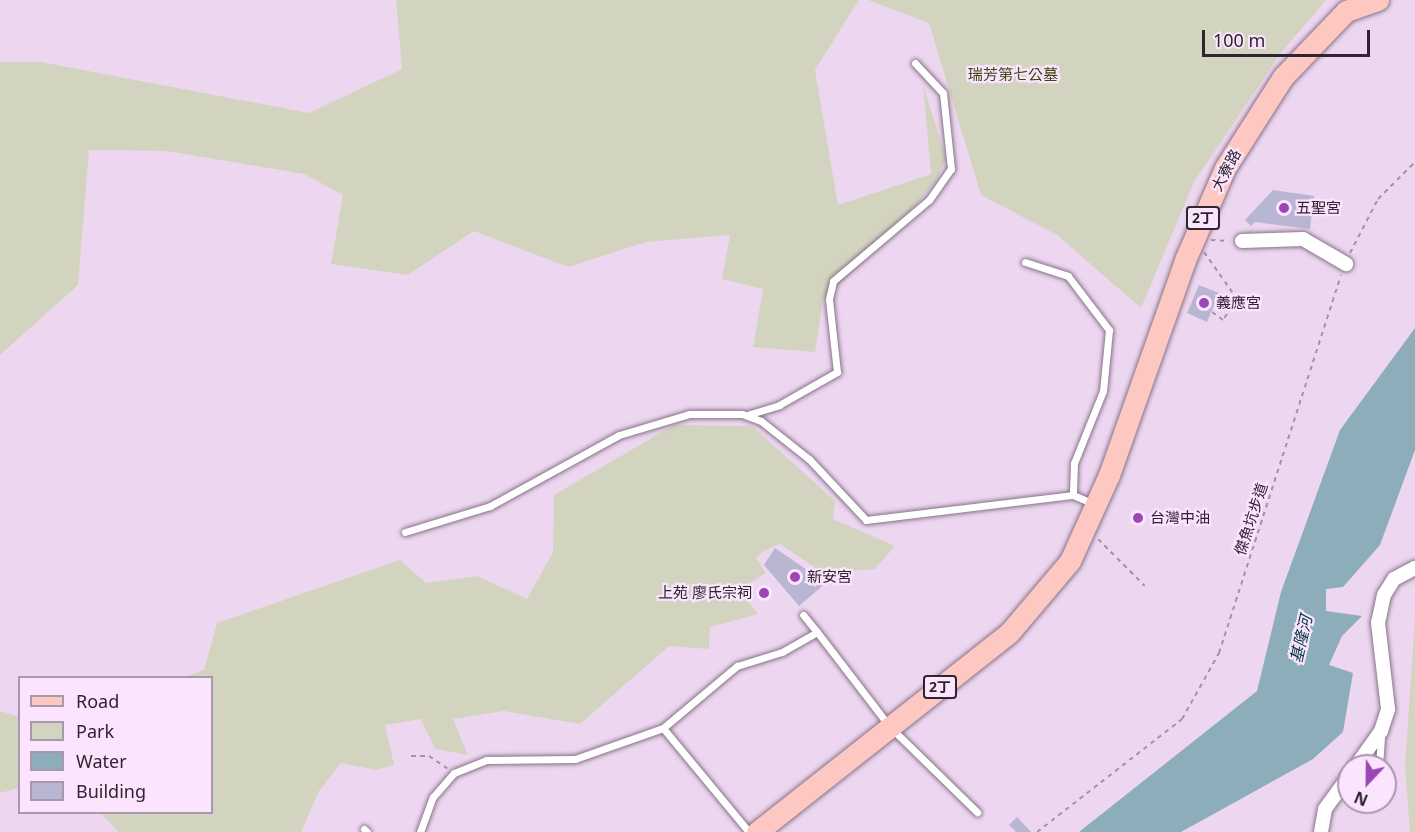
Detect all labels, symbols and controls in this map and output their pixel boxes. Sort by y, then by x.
scale bar [1205,18,1373,56]
text: 100 m [1213,28,1265,52]
park label: 瑞芳第七公墓 [968,66,1058,84]
street label: 大寮路 [1207,146,1245,194]
place label: 五聖宮 [1296,199,1341,217]
marker: 五聖宮 [1277,201,1291,215]
road number: 2丁 [1185,207,1221,229]
place label: 義應宮 [1216,294,1261,312]
marker: 義應宮 [1197,296,1211,310]
street label: 傑魚坑步道 [1231,481,1271,557]
place label: 台灣中油 [1150,509,1210,527]
marker: 台灣中油 [1131,511,1145,525]
place label: 新安宮 [807,568,852,586]
marker: 新安宮 [788,570,802,584]
place label: 上苑 廖氏宗祠 [658,584,752,602]
marker: 上苑 廖氏宗祠 [757,586,771,600]
water label: 基隆河 [1286,613,1316,665]
legend [18,676,213,814]
road number: 2丁 [922,676,958,698]
text: Road [76,689,119,713]
text: Park [76,719,114,743]
text: Water [76,749,127,773]
north arrow [1337,754,1397,814]
text: Building [76,779,146,803]
text: N [1351,786,1371,811]

